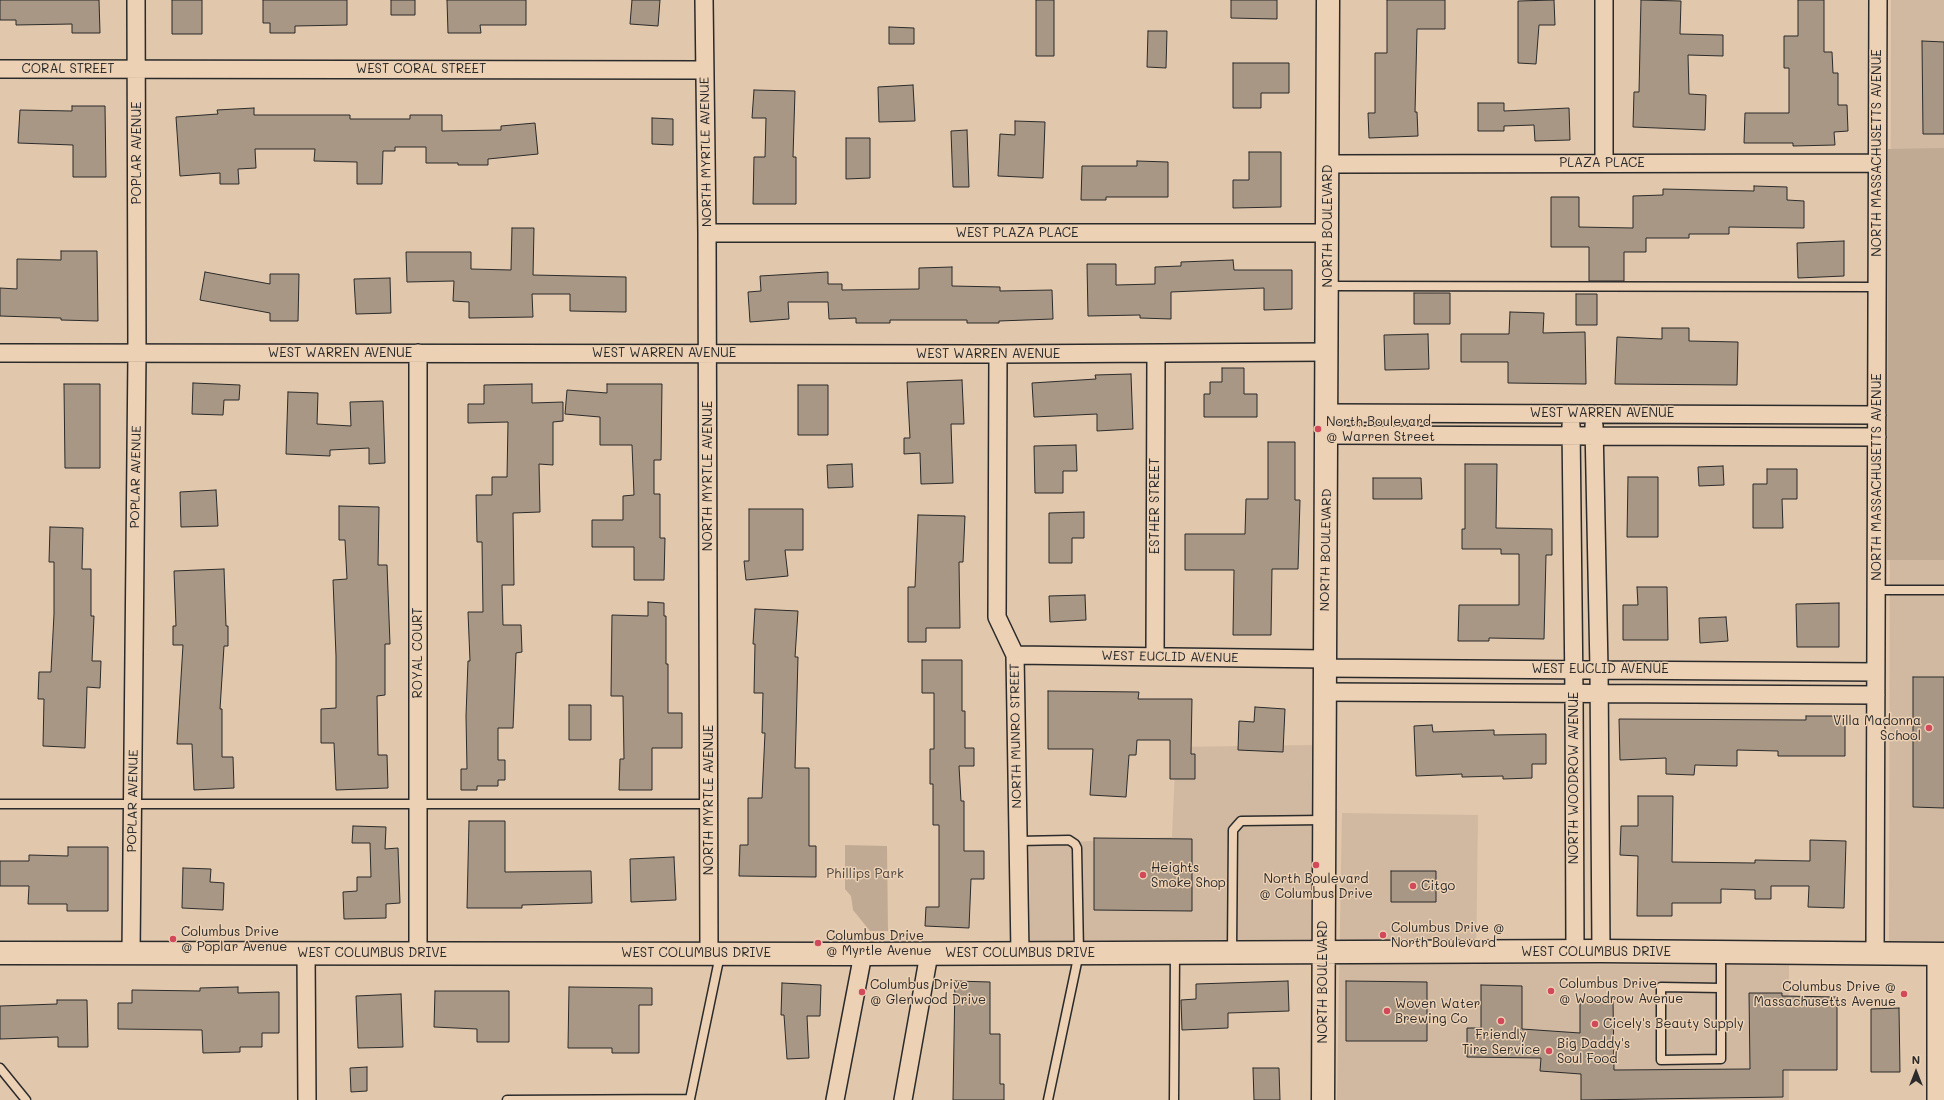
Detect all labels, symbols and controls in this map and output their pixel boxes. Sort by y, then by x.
street label: NORTH MASSACHUSETTS AVENUE [1869,49,1885,257]
street label: CORAL STREET [22,61,114,77]
street label: WEST CORAL STREET [356,61,486,77]
street label: NORTH MYRTLE AVENUE [697,77,715,227]
street label: POPLAR AVENUE [129,101,145,205]
street label: PLAZA PLACE [1559,155,1645,171]
street label: NORTH BOULEVARD [1320,165,1336,287]
street label: WEST PLAZA PLACE [956,225,1078,241]
street label: WEST WARREN AVENUE [268,345,412,361]
street label: WEST WARREN AVENUE [592,345,736,361]
street label: WEST WARREN AVENUE [916,346,1060,362]
street label: NORTH MASSACHUSETTS AVENUE [1869,373,1885,581]
street label: NORTH MYRTLE AVENUE [700,401,716,551]
street label: WEST WARREN AVENUE [1530,405,1674,421]
place label: North Boulevard @ Warren Street [1326,414,1435,445]
marker: North Boulevard @ Warren Street [1313,424,1323,434]
street label: POPLAR AVENUE [127,425,145,529]
street label: ESTHER STREET [1147,458,1163,554]
street label: NORTH BOULEVARD [1317,488,1335,612]
street label: ROYAL COURT [410,608,426,698]
street label: WEST EUCLID AVENUE [1101,648,1239,666]
street label: WEST EUCLID AVENUE [1531,661,1669,677]
street label: NORTH MUNRO STREET [1007,663,1025,809]
street label: NORTH WOODROW AVENUE [1566,692,1582,864]
place label: Villa Madonna School [1833,713,1921,744]
marker: Villa Madonna School [1924,723,1934,733]
street label: NORTH MYRTLE AVENUE [701,725,717,875]
street label: POPLAR AVENUE [124,749,142,853]
place label: Heights Smoke Shop [1151,860,1226,891]
marker: North Boulevard @ Columbus Drive [1311,860,1321,870]
park label: Phillips Park [826,866,904,882]
marker: Heights Smoke Shop [1138,870,1148,880]
place label: North Boulevard @ Columbus Drive [1259,871,1373,902]
place label: Citgo [1421,878,1455,894]
marker: Citgo [1408,881,1418,891]
place label: Columbus Drive @ North Boulevard [1391,920,1505,951]
street label: NORTH BOULEVARD [1315,921,1331,1043]
place label: Columbus Drive @ Poplar Avenue [181,924,287,955]
place label: Columbus Drive @ Myrtle Avenue [826,928,932,959]
marker: Columbus Drive @ North Boulevard [1378,930,1388,940]
marker: Columbus Drive @ Poplar Avenue [168,934,178,944]
marker: Columbus Drive @ Myrtle Avenue [813,938,823,948]
street label: WEST COLUMBUS DRIVE [1521,944,1671,960]
street label: WEST COLUMBUS DRIVE [297,945,447,961]
street label: WEST COLUMBUS DRIVE [621,945,771,961]
street label: WEST COLUMBUS DRIVE [945,945,1095,961]
place label: Columbus Drive @ Woodrow Avenue [1559,976,1683,1007]
place label: Columbus Drive @ Glenwood Drive [870,977,986,1008]
place label: Columbus Drive @ Massachusetts Avenue [1753,979,1896,1010]
marker: Columbus Drive @ Woodrow Avenue [1546,986,1556,996]
marker: Columbus Drive @ Glenwood Drive [857,987,867,997]
marker: Columbus Drive @ Massachusetts Avenue [1899,989,1909,999]
place label: Woven Water Brewing Co [1395,996,1480,1027]
marker: Woven Water Brewing Co [1382,1006,1392,1016]
marker: Friendly Tire Service [1496,1016,1506,1026]
place label: Cicely's Beauty Supply [1603,1016,1744,1032]
marker: Cicely's Beauty Supply [1590,1019,1600,1029]
place label: Friendly Tire Service [1462,1027,1540,1058]
place label: Big Daddy's Soul Food [1557,1036,1630,1067]
marker: Big Daddy's Soul Food [1544,1046,1554,1056]
north arrow [1896,1052,1936,1092]
text: N [1912,1052,1920,1067]

